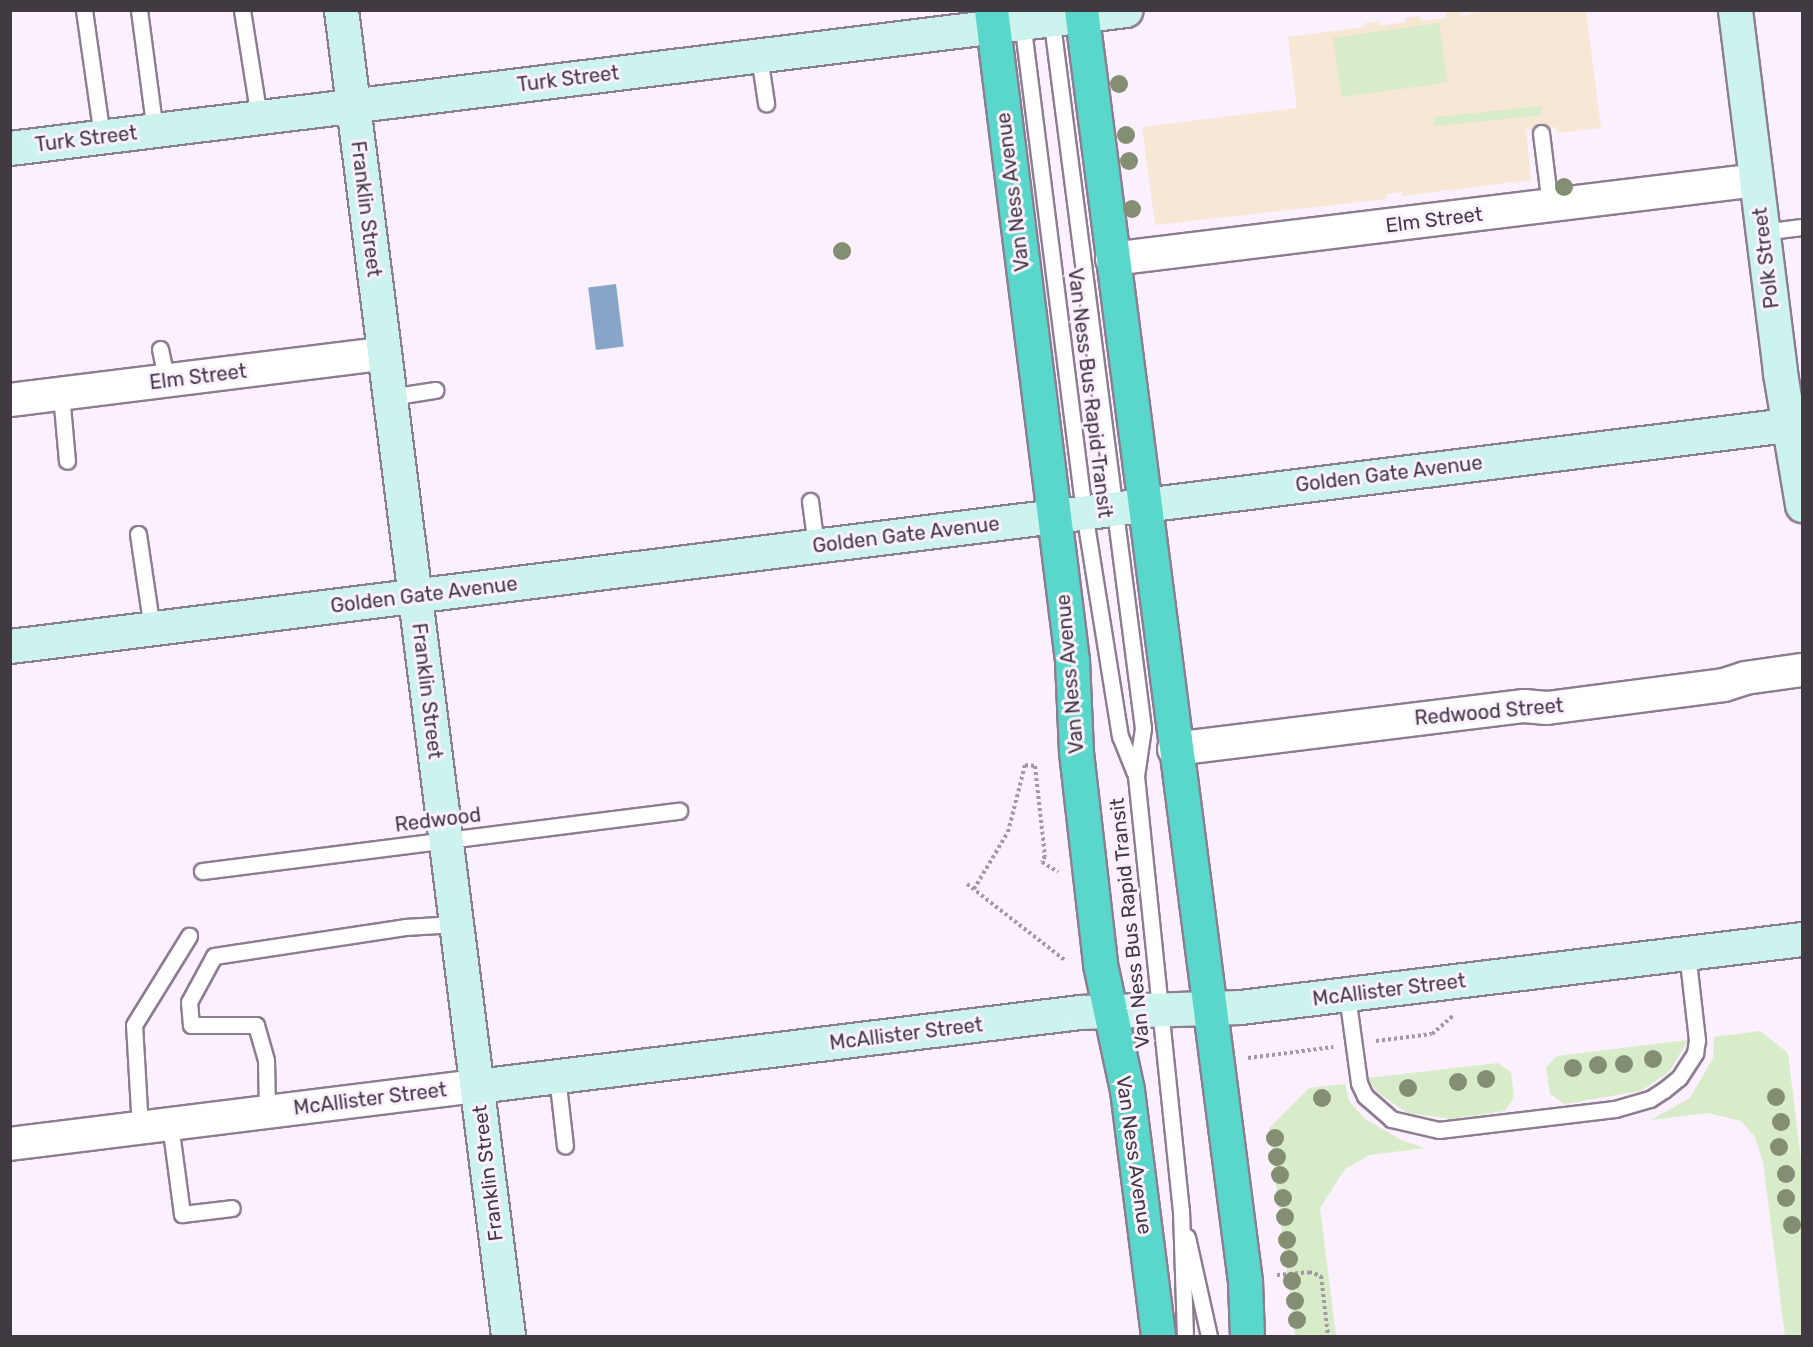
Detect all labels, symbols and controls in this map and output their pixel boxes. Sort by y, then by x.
street label: Turk Street [516,61,620,97]
street label: Van Ness Avenue [991,111,1035,273]
street label: Turk Street [34,121,138,157]
street label: Franklin Street [346,140,386,278]
street label: Elm Street [1384,202,1484,238]
street label: Polk Street [1748,206,1784,310]
street label: Van Ness Bus Rapid Transit [1063,266,1117,520]
street label: Elm Street [148,359,248,395]
street label: Golden Gate Avenue [1294,451,1484,497]
street label: Golden Gate Avenue [811,512,1001,558]
street label: Golden Gate Avenue [329,572,519,618]
street label: Van Ness Avenue [1051,593,1089,755]
street label: Franklin Street [407,622,447,760]
street label: Redwood Street [1414,694,1564,730]
street label: Van Ness Bus Rapid Transit [1105,796,1155,1050]
street label: Redwood [394,803,482,837]
street label: McAllister Street [1311,969,1467,1011]
street label: McAllister Street [828,1013,984,1055]
street label: Van Ness Avenue [1111,1074,1157,1236]
street label: McAllister Street [292,1078,448,1120]
street label: Franklin Street [468,1104,508,1242]

